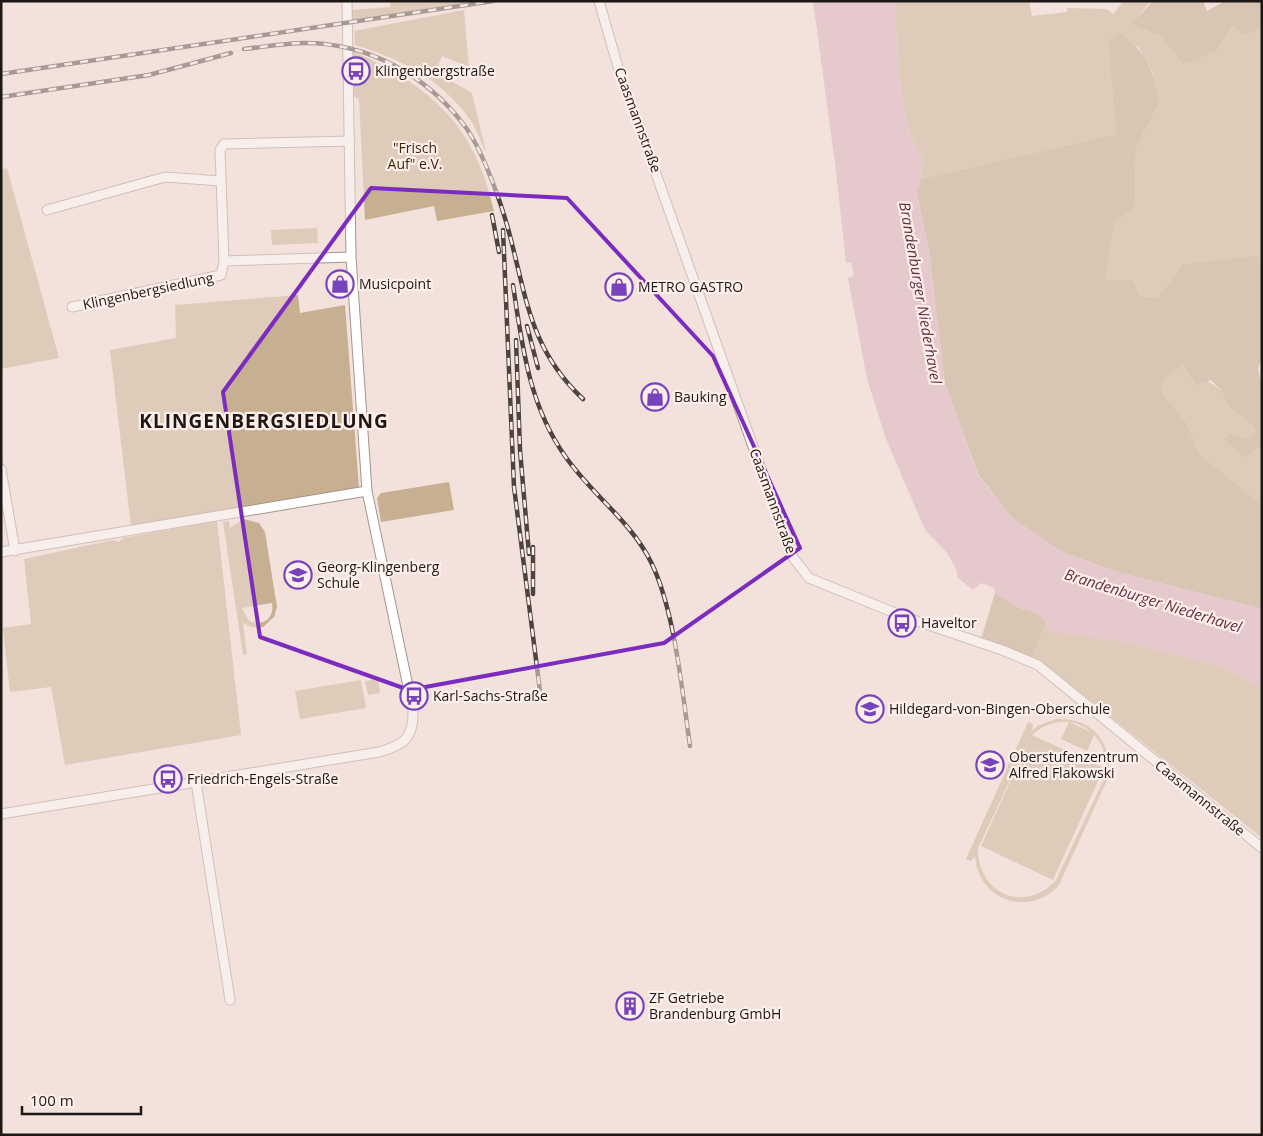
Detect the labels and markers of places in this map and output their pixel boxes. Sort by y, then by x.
bus stop icon: Klingenbergstraße [341,56,371,86]
place label: Klingenbergstraße [375,61,495,80]
shop icon: Musicpoint [325,269,355,299]
shop icon: METRO GASTRO [604,272,634,302]
place label: Musicpoint [359,274,431,293]
place label: METRO GASTRO [638,277,743,296]
shop icon: Bauking [640,382,670,412]
place label: Bauking [674,387,727,406]
place label: Georg-Klingenberg Schule [317,557,440,592]
school or university icon: Georg-Klingenberg Schule [283,560,313,590]
bus stop icon: Haveltor [887,608,917,638]
place label: Haveltor [921,613,977,632]
bus stop icon: Karl-Sachs-Straße [399,681,429,711]
place label: Karl-Sachs-Straße [433,686,548,705]
school or university icon: Hildegard-von-Bingen-Oberschule [855,694,885,724]
place label: Hildegard-von-Bingen-Oberschule [889,699,1110,718]
place label: Oberstufenzentrum Alfred Flakowski [1009,747,1139,782]
school or university icon: Oberstufenzentrum Alfred Flakowski [975,750,1005,780]
bus stop icon: Friedrich-Engels-Straße [153,764,183,794]
place label: Friedrich-Engels-Straße [187,769,338,788]
place label: ZF Getriebe Brandenburg GmbH [649,988,781,1023]
building icon: ZF Getriebe Brandenburg GmbH [615,991,645,1021]

